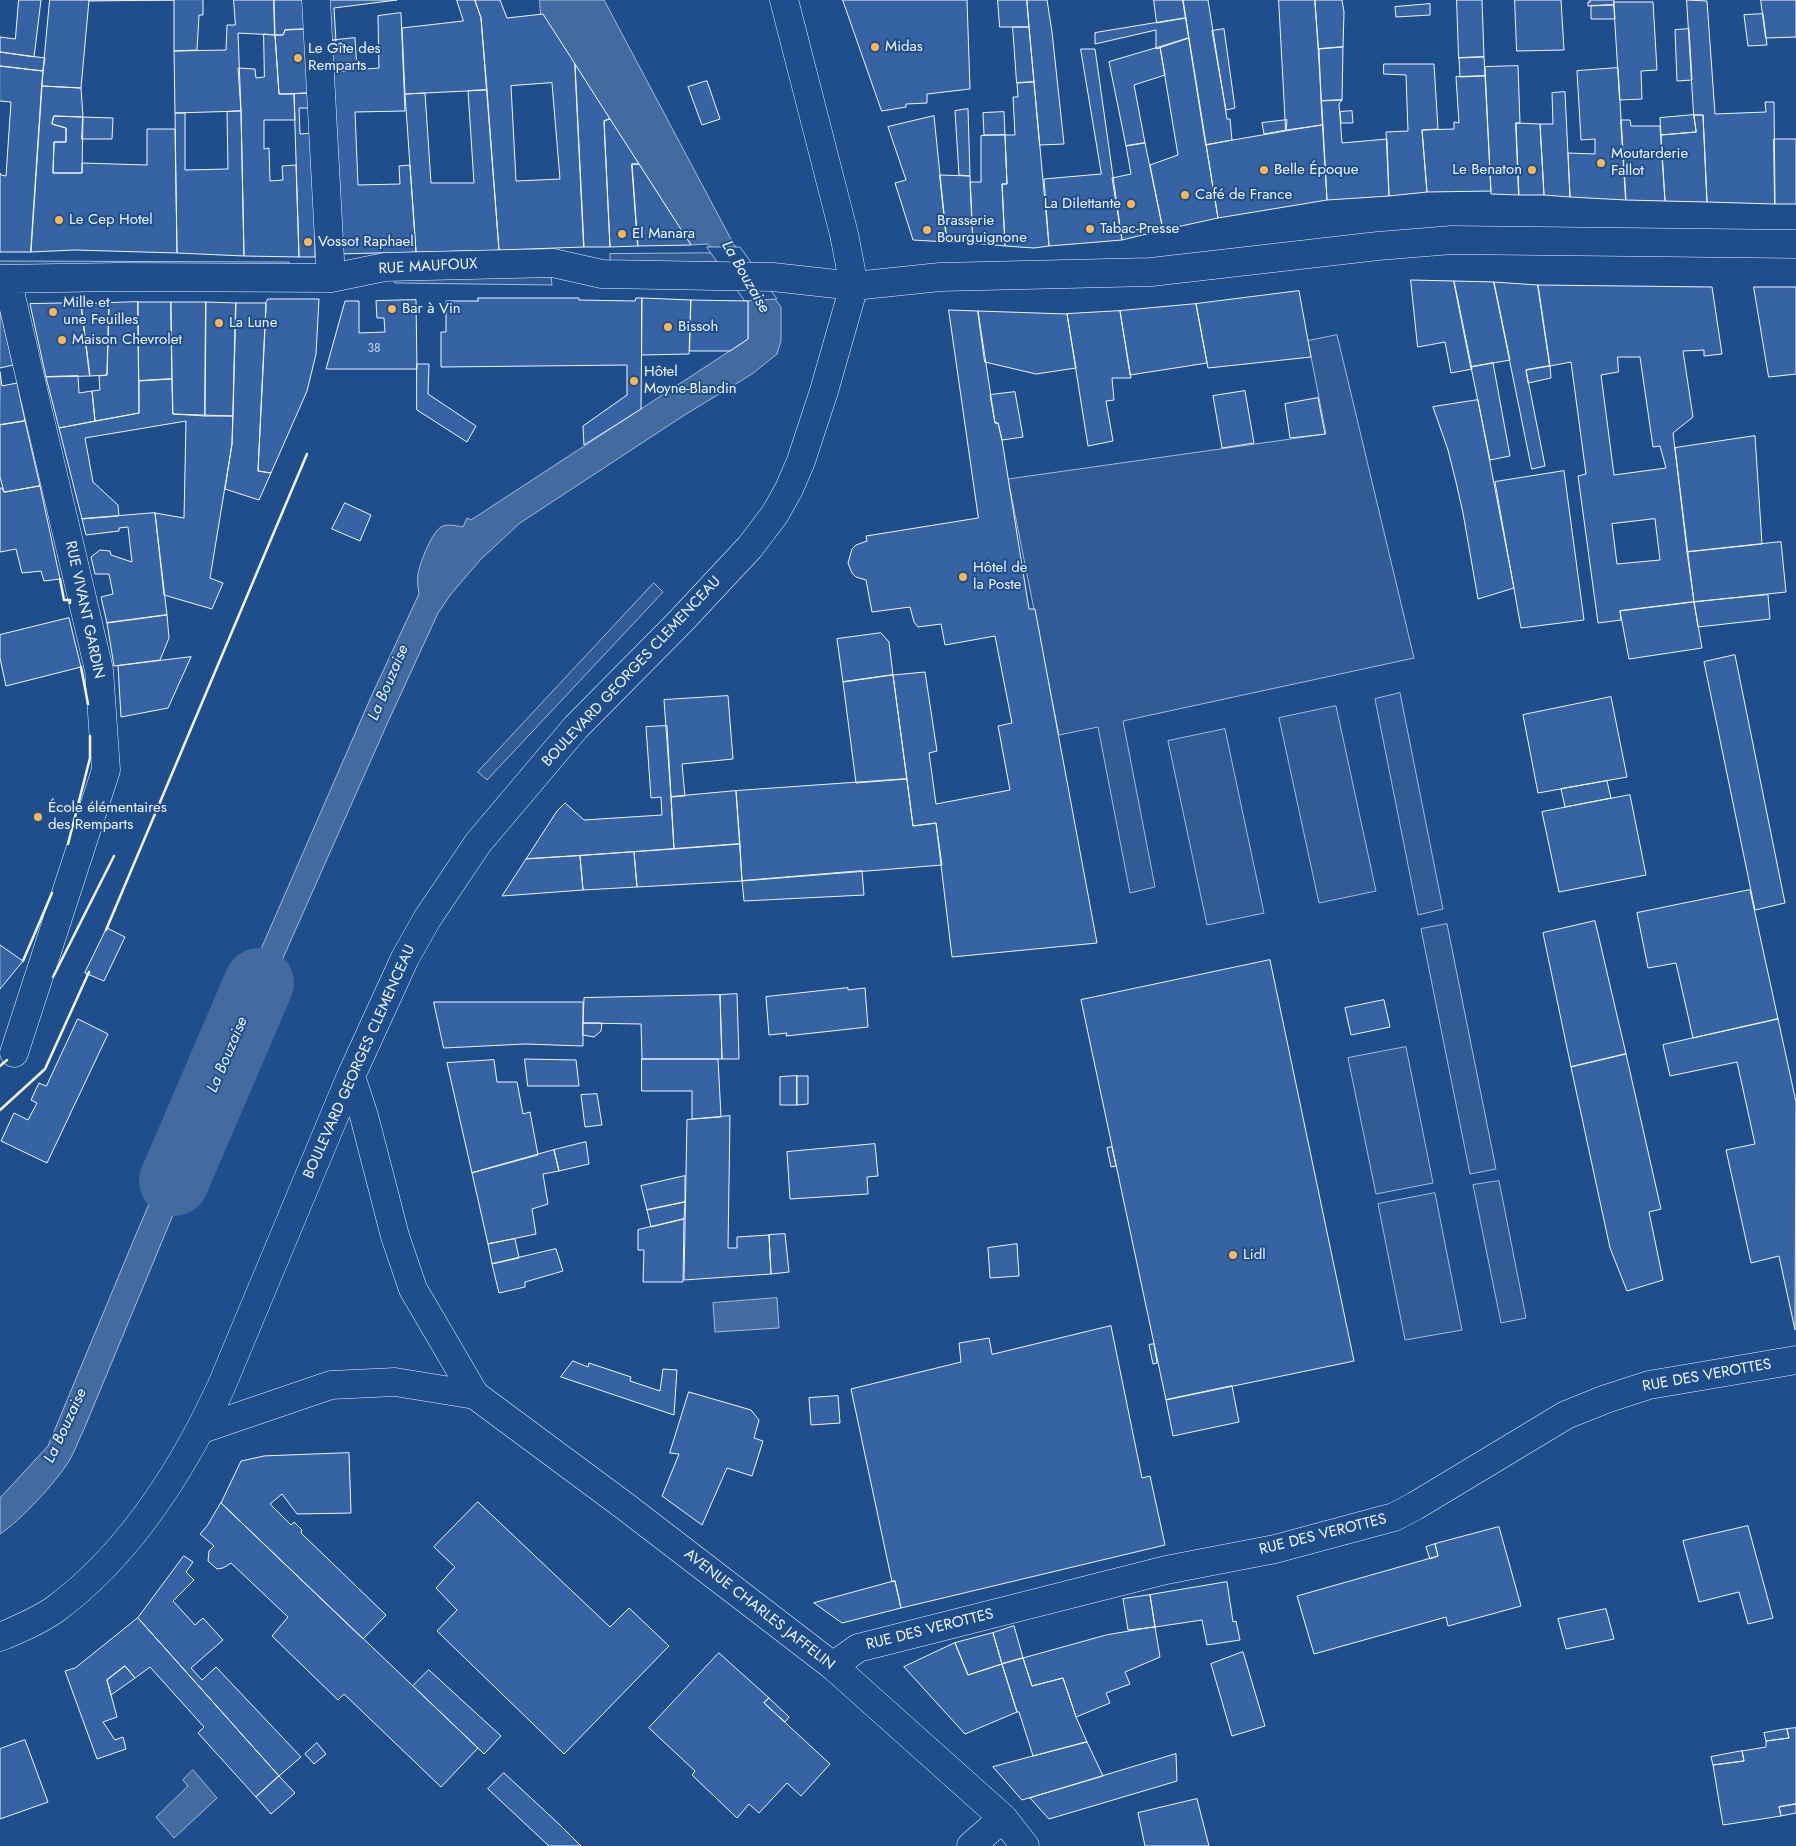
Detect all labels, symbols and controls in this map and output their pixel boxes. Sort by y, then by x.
place label: Midas [885,38,923,56]
place label: Le Gîte des Remparts [308,40,381,75]
marker: Midas [869,41,881,53]
marker: Le Gîte des Remparts [292,52,304,64]
place label: Moutarderie Fallot [1611,145,1688,180]
marker: Moutarderie Fallot [1595,157,1607,169]
place label: Belle Époque [1274,161,1358,179]
place label: Le Benaton [1452,161,1522,179]
marker: Belle Époque [1258,164,1270,176]
marker: Le Benaton [1526,164,1538,176]
place label: Café de France [1195,186,1292,204]
marker: Café de France [1179,189,1191,201]
place label: La Dilettante [1044,195,1121,213]
marker: La Dilettante [1125,198,1137,210]
place label: Le Cep Hotel [69,211,153,229]
place label: Brasserie Bourguignone [937,212,1027,247]
marker: Le Cep Hotel [53,214,65,226]
place label: Tabac-Presse [1100,220,1179,238]
marker: Tabac-Presse [1084,223,1096,235]
marker: Brasserie Bourguignone [921,224,933,236]
place label: El Manara [632,225,695,243]
marker: El Manara [616,228,628,240]
place label: Vossot Raphael [318,233,414,251]
marker: Vossot Raphael [302,236,314,248]
water label: La Bouzaise [717,237,773,317]
street label: RUE MAUFOUX [378,255,478,279]
place label: Mille et une Feuilles [63,294,138,329]
place label: Bar à Vin [402,300,461,318]
marker: Bar à Vin [386,303,398,315]
marker: Mille et une Feuilles [47,306,59,318]
place label: La Lune [229,314,277,332]
marker: La Lune [213,317,225,329]
place label: Bissoh [678,318,718,336]
marker: Bissoh [662,321,674,333]
place label: Maison Chevrolet [72,331,182,349]
marker: Maison Chevrolet [56,334,68,346]
house number: 38 [367,342,381,356]
place label: Hôtel Moyne-Blandin [644,363,737,398]
marker: Hôtel Moyne-Blandin [628,375,640,387]
street label: RUE VIVANT GARDIN [61,539,107,681]
place label: Hôtel de la Poste [973,559,1027,594]
marker: Hôtel de la Poste [957,571,969,583]
street label: BOULEVARD GEORGES CLEMENCEAU [539,573,725,771]
water label: La Bouzaise [364,642,414,724]
place label: École élémentaires des Remparts [48,799,167,834]
marker: École élémentaires des Remparts [32,811,44,823]
street label: BOULEVARD GEORGES CLEMENCEAU [300,942,420,1182]
water label: La Bouzaise [203,1014,253,1096]
place label: Lidl [1243,1246,1266,1264]
marker: Lidl [1227,1249,1239,1261]
street label: RUE DES VEROTTES [1641,1356,1773,1396]
water label: La Bouzaise [40,1386,92,1466]
street label: RUE DES VEROTTES [1257,1510,1389,1560]
street label: AVENUE CHARLES JAFFELIN [680,1546,838,1674]
street label: RUE DES VEROTTES [864,1605,996,1655]

